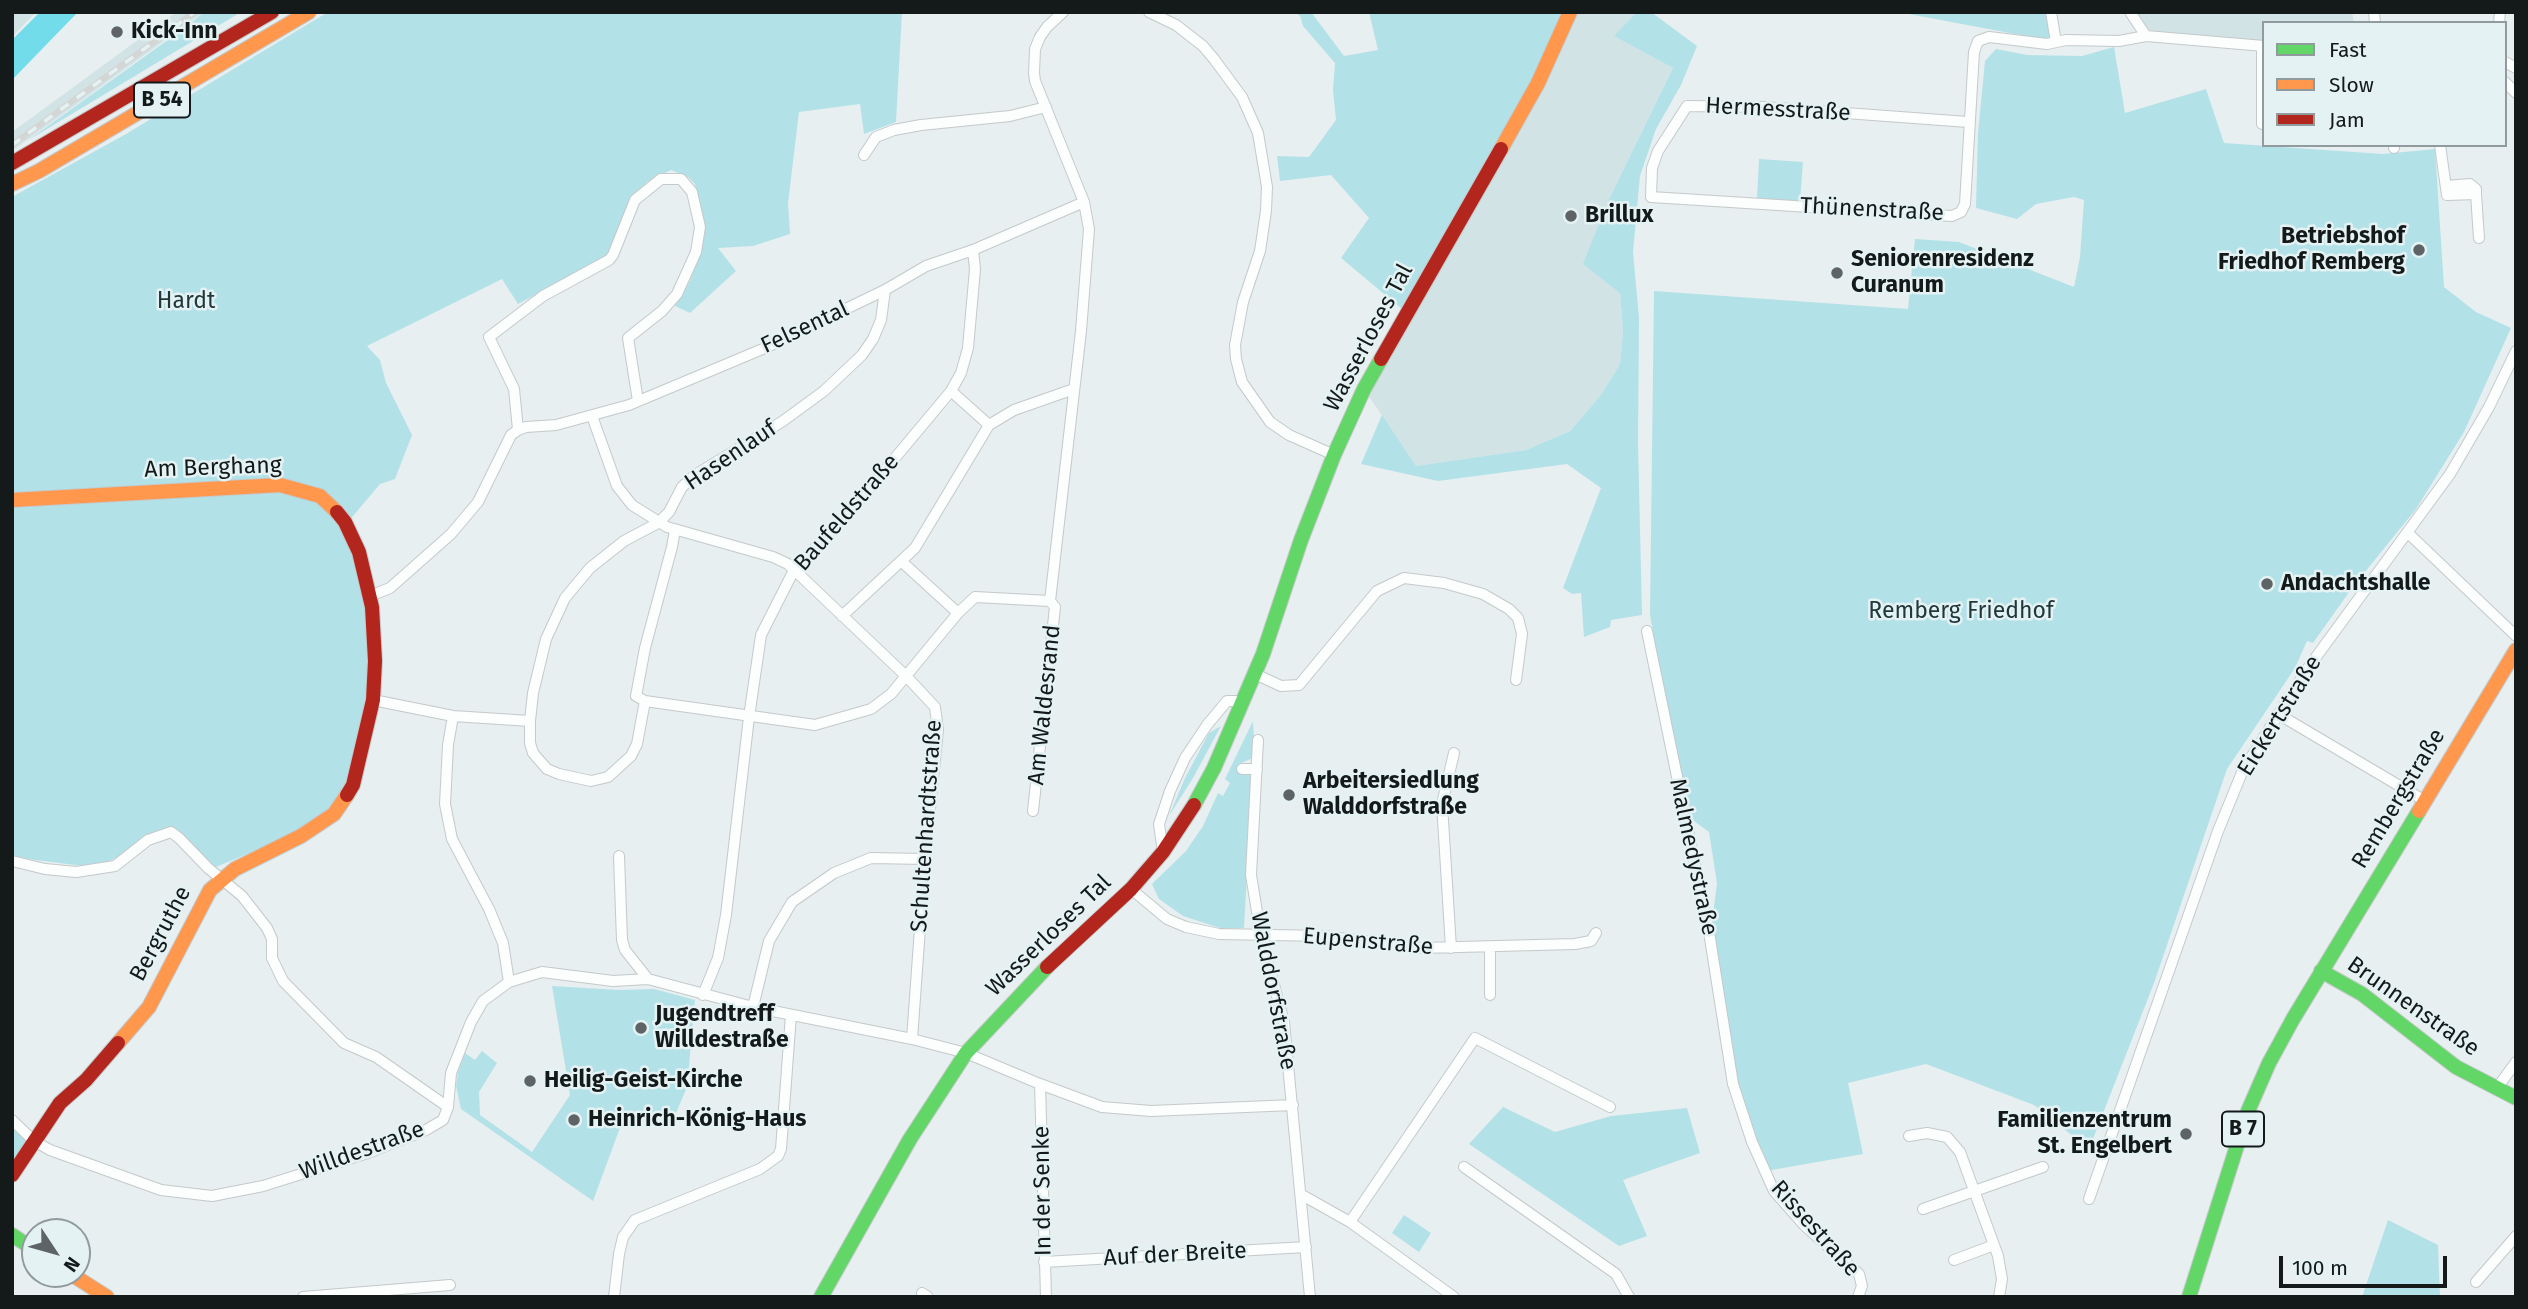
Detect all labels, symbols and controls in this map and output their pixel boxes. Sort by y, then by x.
place label: Kick-Inn [131,18,218,46]
legend [2262,21,2507,147]
marker: Kick-Inn [109,24,125,40]
text: Fast [2329,37,2367,63]
text: Slow [2329,72,2374,98]
road number: B 54 [134,82,190,118]
street label: Hermesstraße [1705,92,1851,128]
text: Jam [2329,107,2365,133]
street label: Thünenstraße [1799,192,1945,228]
place label: Brillux [1585,202,1653,230]
marker: Brillux [1563,208,1579,224]
place label: Betriebshof Friedhof Remberg [2218,223,2405,277]
marker: Betriebshof Friedhof Remberg [2411,242,2427,258]
place label: Seniorenresidenz Curanum [1851,246,2034,300]
street label: Wasserloses Tal [1319,259,1419,417]
marker: Seniorenresidenz Curanum [1829,265,1845,281]
park label: Hardt [157,288,215,316]
street label: Felsental [757,296,853,360]
street label: Hasenlauf [680,415,782,497]
street label: Baufeldstraße [789,449,905,577]
street label: Am Berghang [144,452,282,484]
place label: Andachtshalle [2281,570,2430,598]
marker: Andachtshalle [2259,576,2275,592]
park label: Remberg Friedhof [1868,598,2054,626]
street label: Am Waldesrand [1023,623,1067,787]
street label: Eickertstraße [2232,651,2328,781]
street label: Schultenhardtstraße [906,719,948,933]
street label: Rembergstraße [2346,724,2452,874]
place label: Arbeitersiedlung Walddorfstraße [1303,768,1479,822]
street label: Malmedystraße [1663,776,1723,938]
marker: Arbeitersiedlung Walddorfstraße [1281,787,1297,803]
street label: Wasserloses Tal [981,869,1117,1003]
street label: Bergruthe [124,882,198,986]
street label: Walddorfstraße [1244,910,1302,1072]
street label: Eupenstraße [1302,923,1434,961]
street label: Brunnenstraße [2342,951,2484,1063]
place label: Jugendtreff Willdestraße [655,1001,789,1055]
marker: Jugendtreff Willdestraße [633,1020,649,1036]
place label: Heilig-Geist-Kirche [544,1067,743,1095]
marker: Heilig-Geist-Kirche [522,1073,538,1089]
place label: Heinrich-König-Haus [588,1106,806,1134]
place label: Familienzentrum St. Engelbert [1997,1107,2172,1161]
marker: Heinrich-König-Haus [566,1112,582,1128]
road number: B 7 [2222,1112,2264,1146]
street label: Willdestraße [296,1116,428,1186]
street label: In der Senke [1028,1126,1058,1256]
marker: Familienzentrum St. Engelbert [2178,1126,2194,1142]
street label: Rissestraße [1765,1175,1865,1283]
north arrow [21,1218,91,1288]
street label: Auf der Breite [1103,1237,1247,1273]
scale bar [2283,1242,2451,1286]
text: N [59,1253,85,1276]
text: 100 m [2292,1255,2348,1281]

